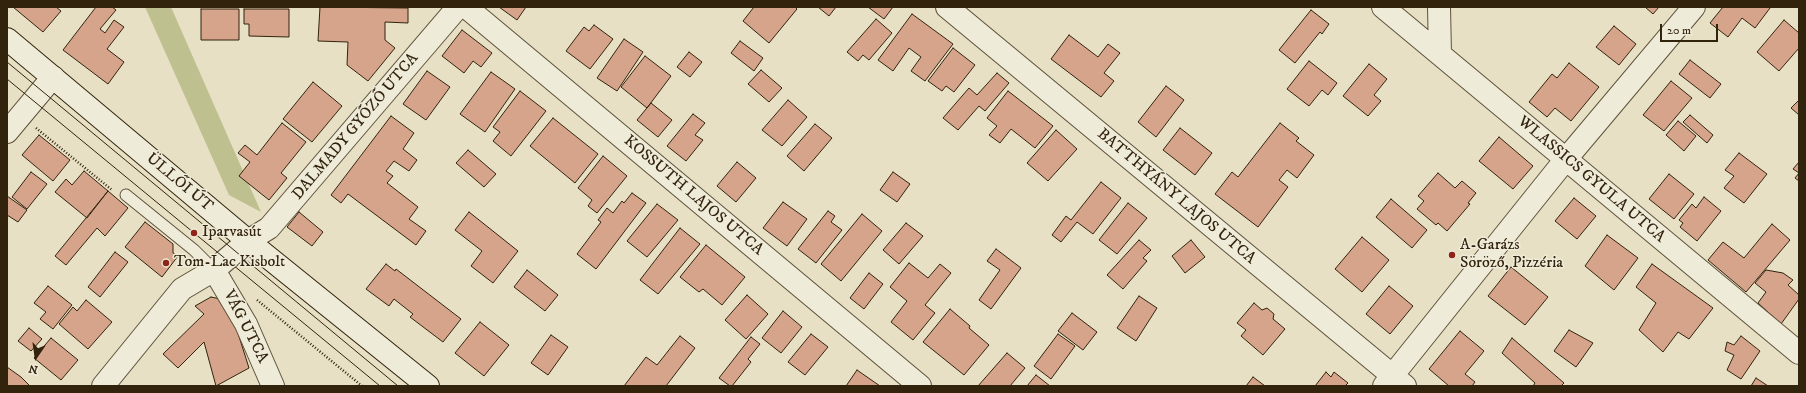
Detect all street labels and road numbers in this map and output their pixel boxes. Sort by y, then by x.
street label: DALMADY GYŐZŐ UTCA [289,50,423,204]
street label: WLASSICS GYULA UTCA [1513,113,1669,247]
street label: BATTHYÁNY LAJOS UTCA [1093,125,1259,269]
street label: KOSSUTH LAJOS UTCA [619,132,767,260]
street label: ÜLLŐI ÚT [142,150,216,216]
street label: VÁG UTCA [218,287,272,367]

